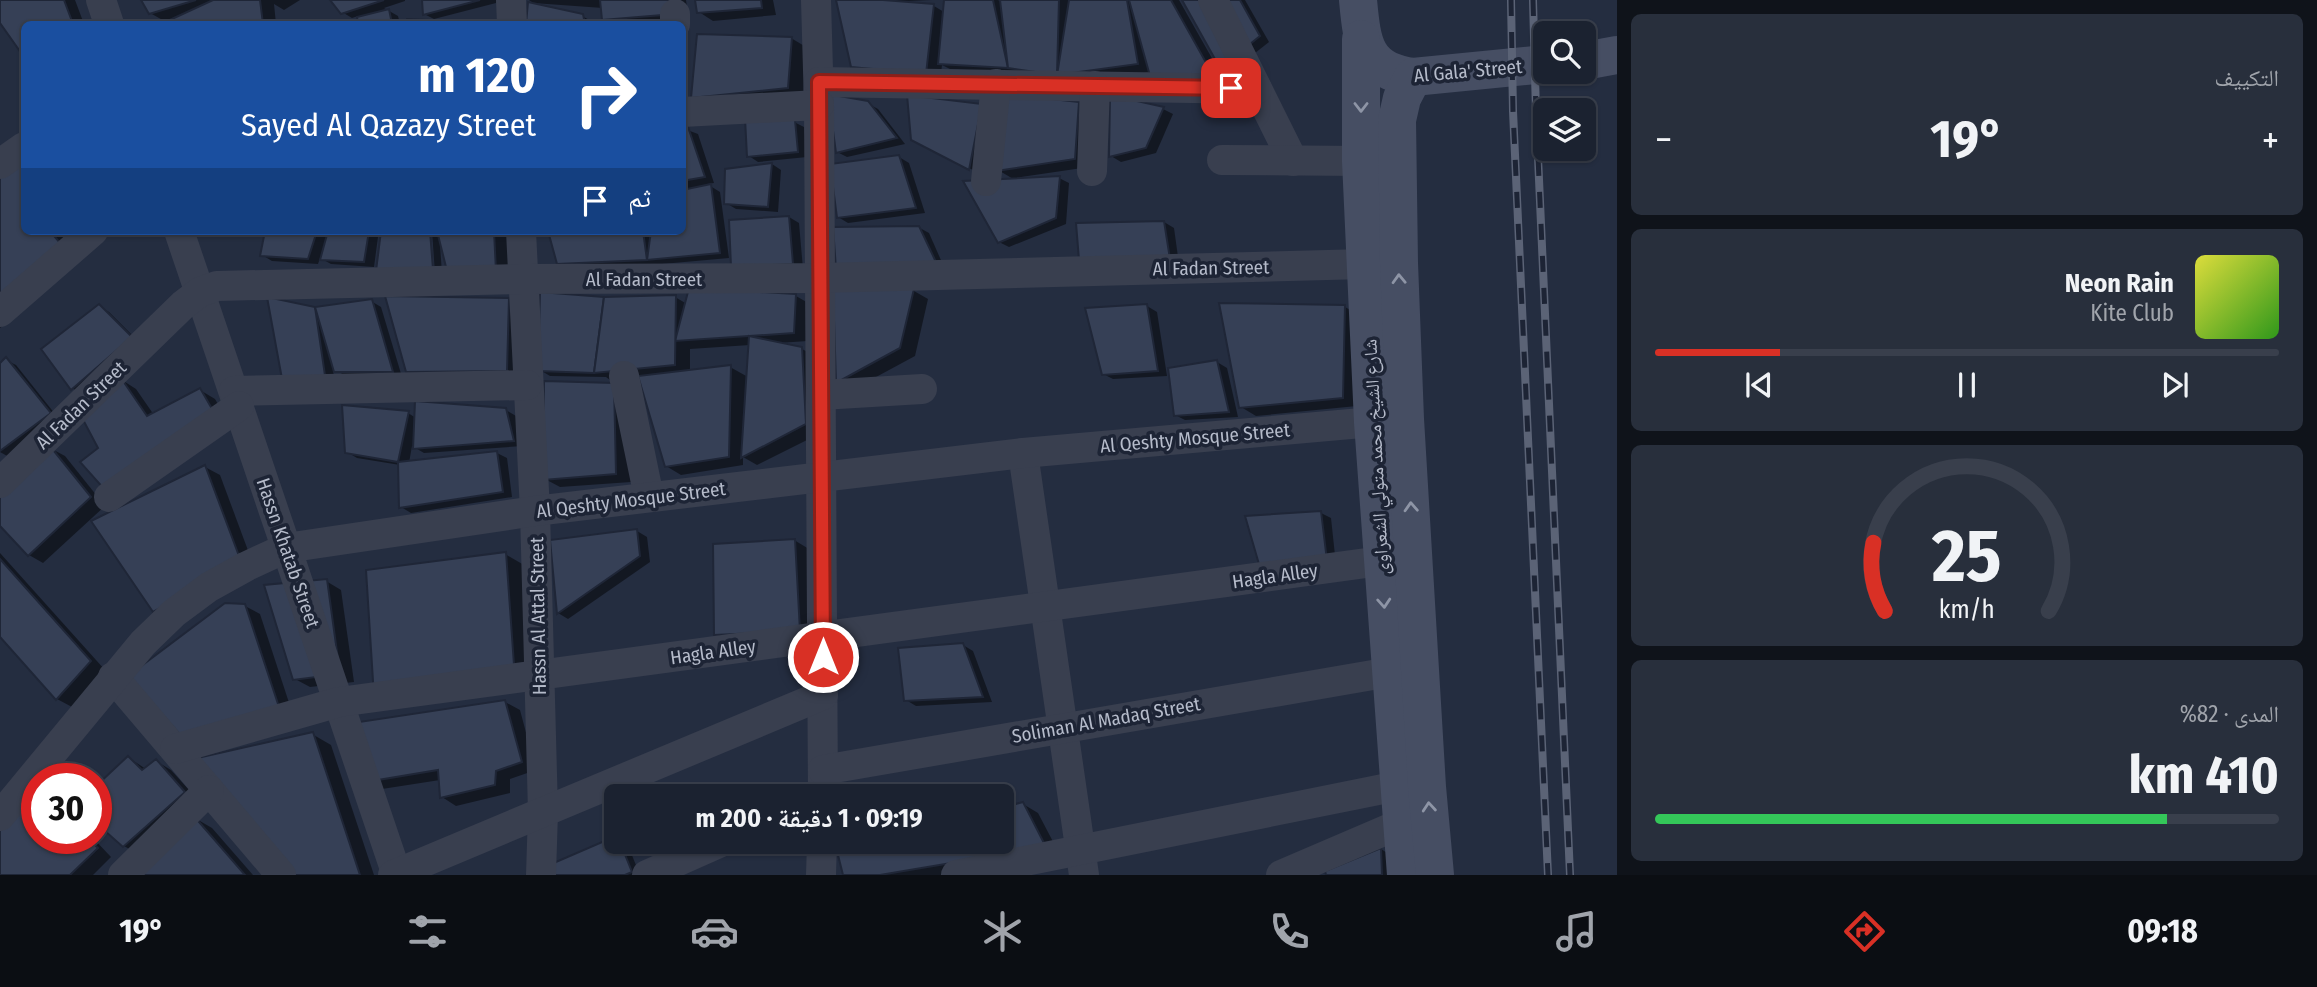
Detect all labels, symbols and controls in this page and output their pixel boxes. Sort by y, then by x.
map controls [1533,21,1596,161]
button: search [1533,21,1596,84]
text: 120 m [418,46,536,105]
icon: right [560,49,651,140]
street label: Al Gala' Street [1413,55,1524,87]
pin [1201,58,1261,118]
text: التكييف [2214,64,2279,92]
icon: arrive [1212,69,1250,107]
button: layers [1533,98,1596,161]
one-way arrow [1353,102,1369,113]
text: Sayed Al Qazazy Street [241,106,536,144]
text: 19° [1930,108,2004,171]
text: − [1655,117,1672,163]
text: + [2262,117,2279,163]
icon: arrive [576,182,614,220]
text: ثم [628,183,651,214]
street label: Al Fadan Street [1152,255,1270,281]
street label: Al Fadan Street [586,268,703,291]
text: Neon Rain [2065,268,2174,299]
one-way arrow [1392,274,1407,285]
text: Kite Club [2090,299,2174,327]
street label: شارع الشيخ محمد متولي الشعراوى [1358,338,1397,576]
street label: Al Fadan Street [31,356,132,454]
icon: previous [1740,366,1778,404]
icon: pause [1948,366,1986,404]
icon: next [2156,366,2194,404]
street label: Al Qeshty Mosque Street [1099,418,1292,458]
street label: Hassn Khatab Street [252,475,325,632]
street label: Al Qeshty Mosque Street [535,477,728,523]
one-way arrow [1403,501,1418,512]
text: 25 [1931,514,2002,601]
street label: Hassn Al Attal Street [525,536,551,695]
street label: Hagla Alley [1231,559,1320,593]
text: km/h [1939,595,1995,625]
one-way arrow [1376,598,1391,609]
position arrow [786,620,860,694]
street label: Hagla Alley [669,635,758,669]
street label: Soliman Al Madaq Street [1010,692,1203,748]
text: المدى · 82% [2180,700,2279,728]
text: 410 km [2128,744,2279,807]
speed limit sign: 30 [21,763,112,854]
one-way arrow [1422,801,1437,812]
text: 09:19 · 1 دقيقة · 200 m [695,803,923,834]
icon: filters [403,907,452,956]
icon: car [690,907,739,956]
icon: climate [978,907,1027,956]
icon: phone [1265,907,1314,956]
icon: music [1552,907,1601,956]
icon: directions [1840,907,1889,956]
text: 19° [119,912,164,950]
text: 09:18 [2127,912,2198,950]

